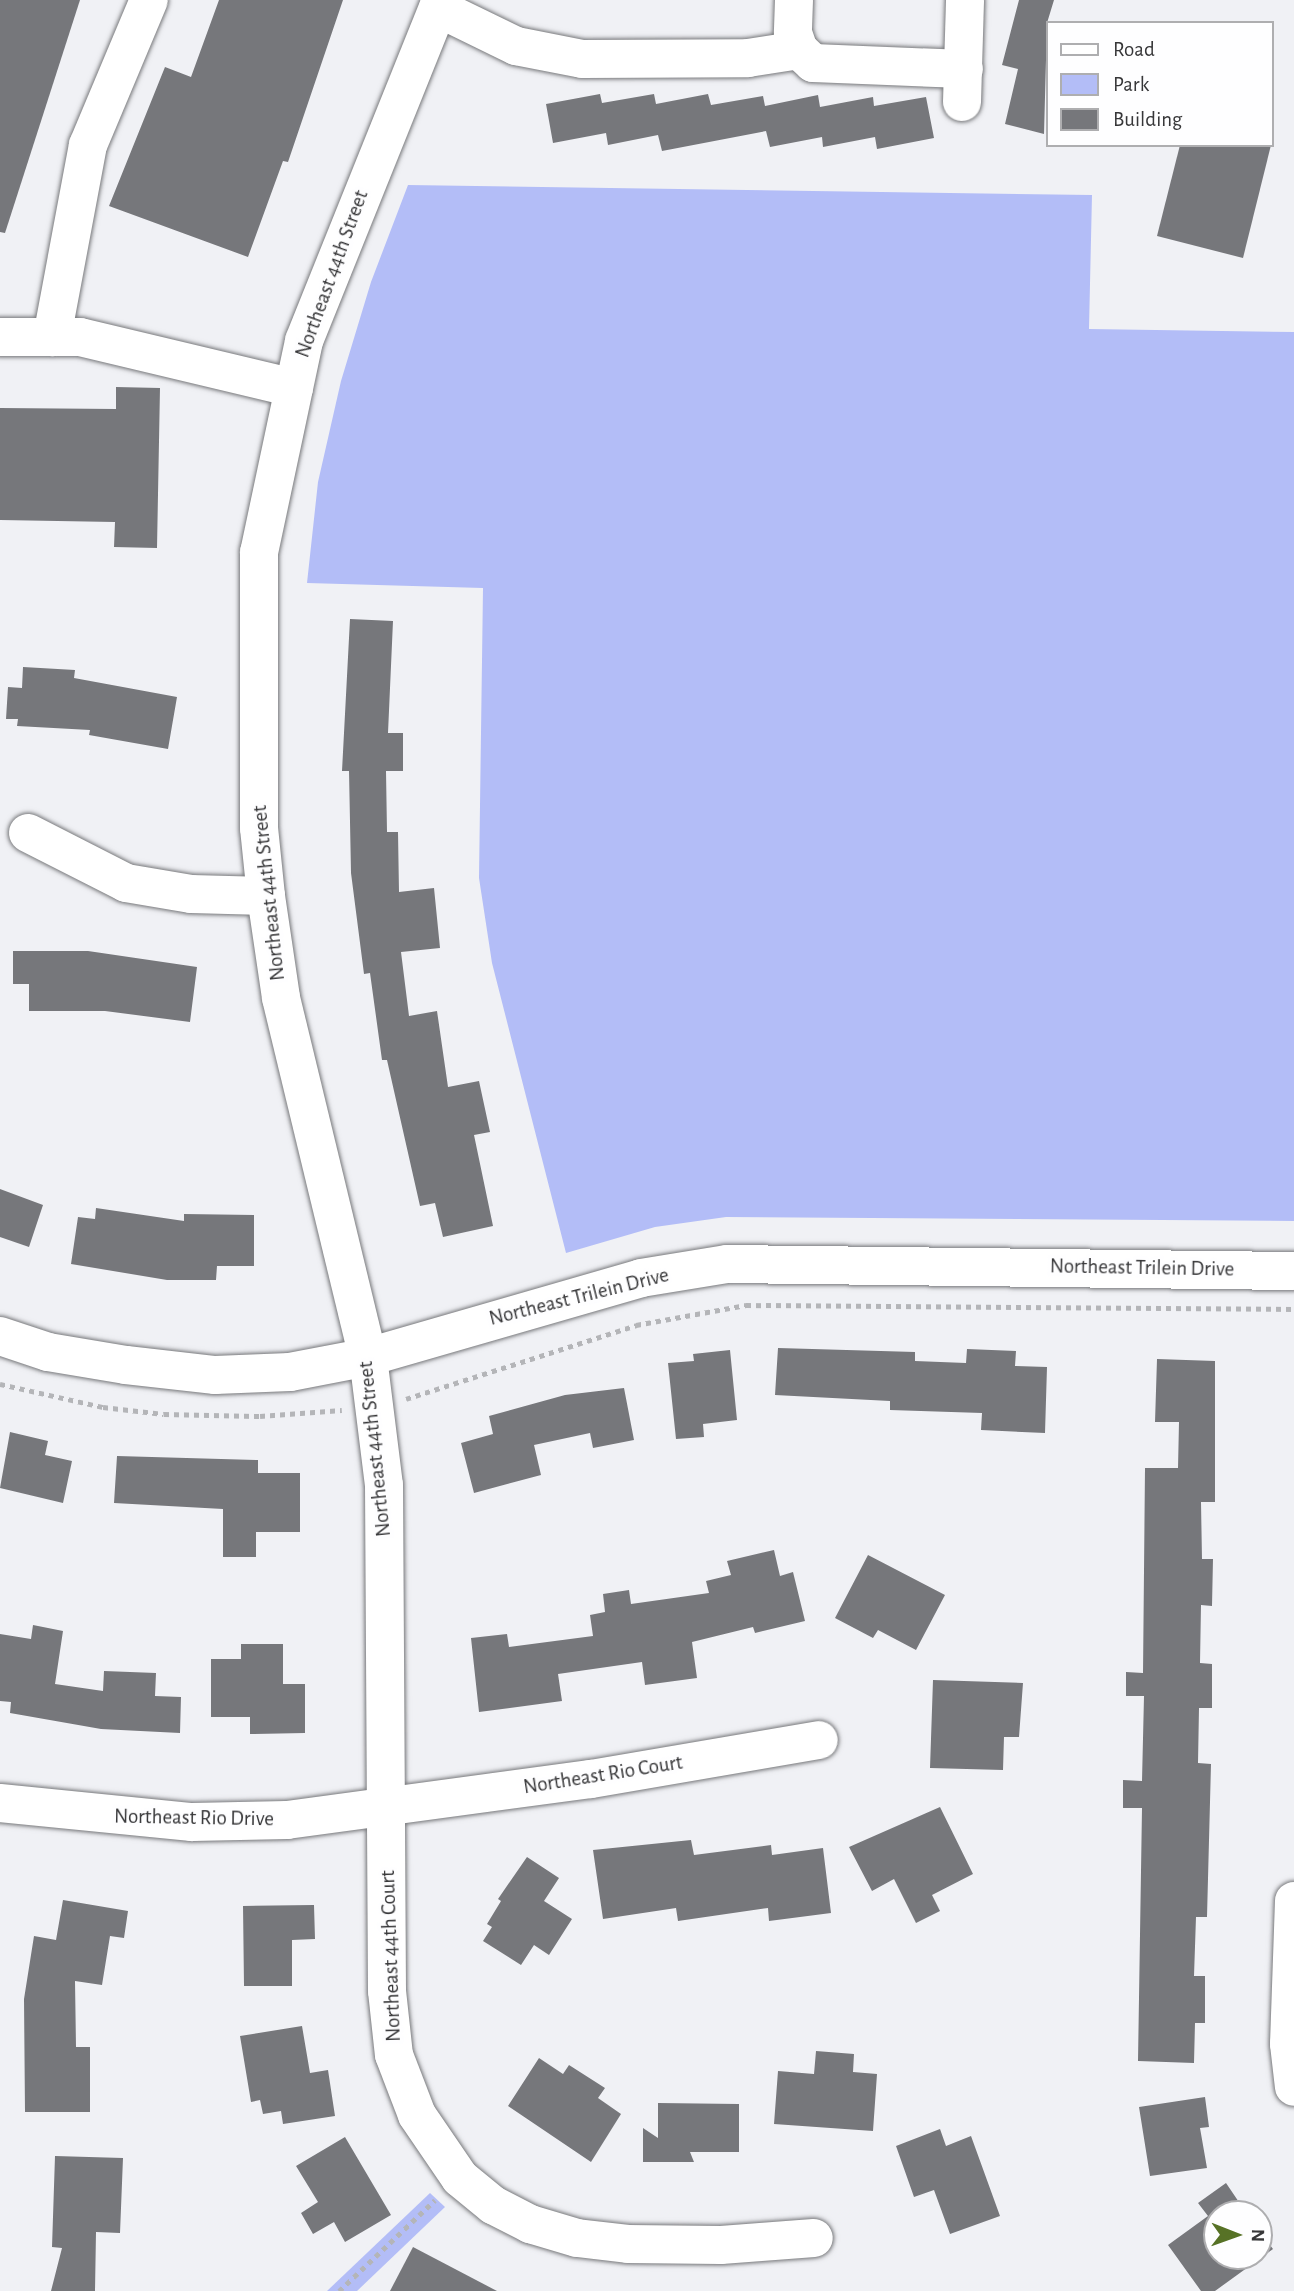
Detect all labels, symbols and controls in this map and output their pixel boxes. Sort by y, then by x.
legend [1046,21,1273,147]
text: Road [1113,39,1155,60]
text: Park [1113,74,1149,95]
text: Building [1113,109,1182,130]
street label: Northeast 44th Street [290,187,374,361]
street label: Northeast 44th Street [247,804,291,982]
street label: Northeast Trilein Drive [1050,1254,1234,1282]
street label: Northeast Trilein Drive [486,1262,672,1332]
street label: Northeast 44th Street [353,1360,397,1538]
street label: Northeast Rio Court [521,1750,685,1800]
street label: Northeast Rio Drive [114,1804,274,1832]
street label: Northeast 44th Court [375,1870,407,2042]
north arrow [1203,2200,1273,2270]
text: N [1248,2229,1267,2242]

